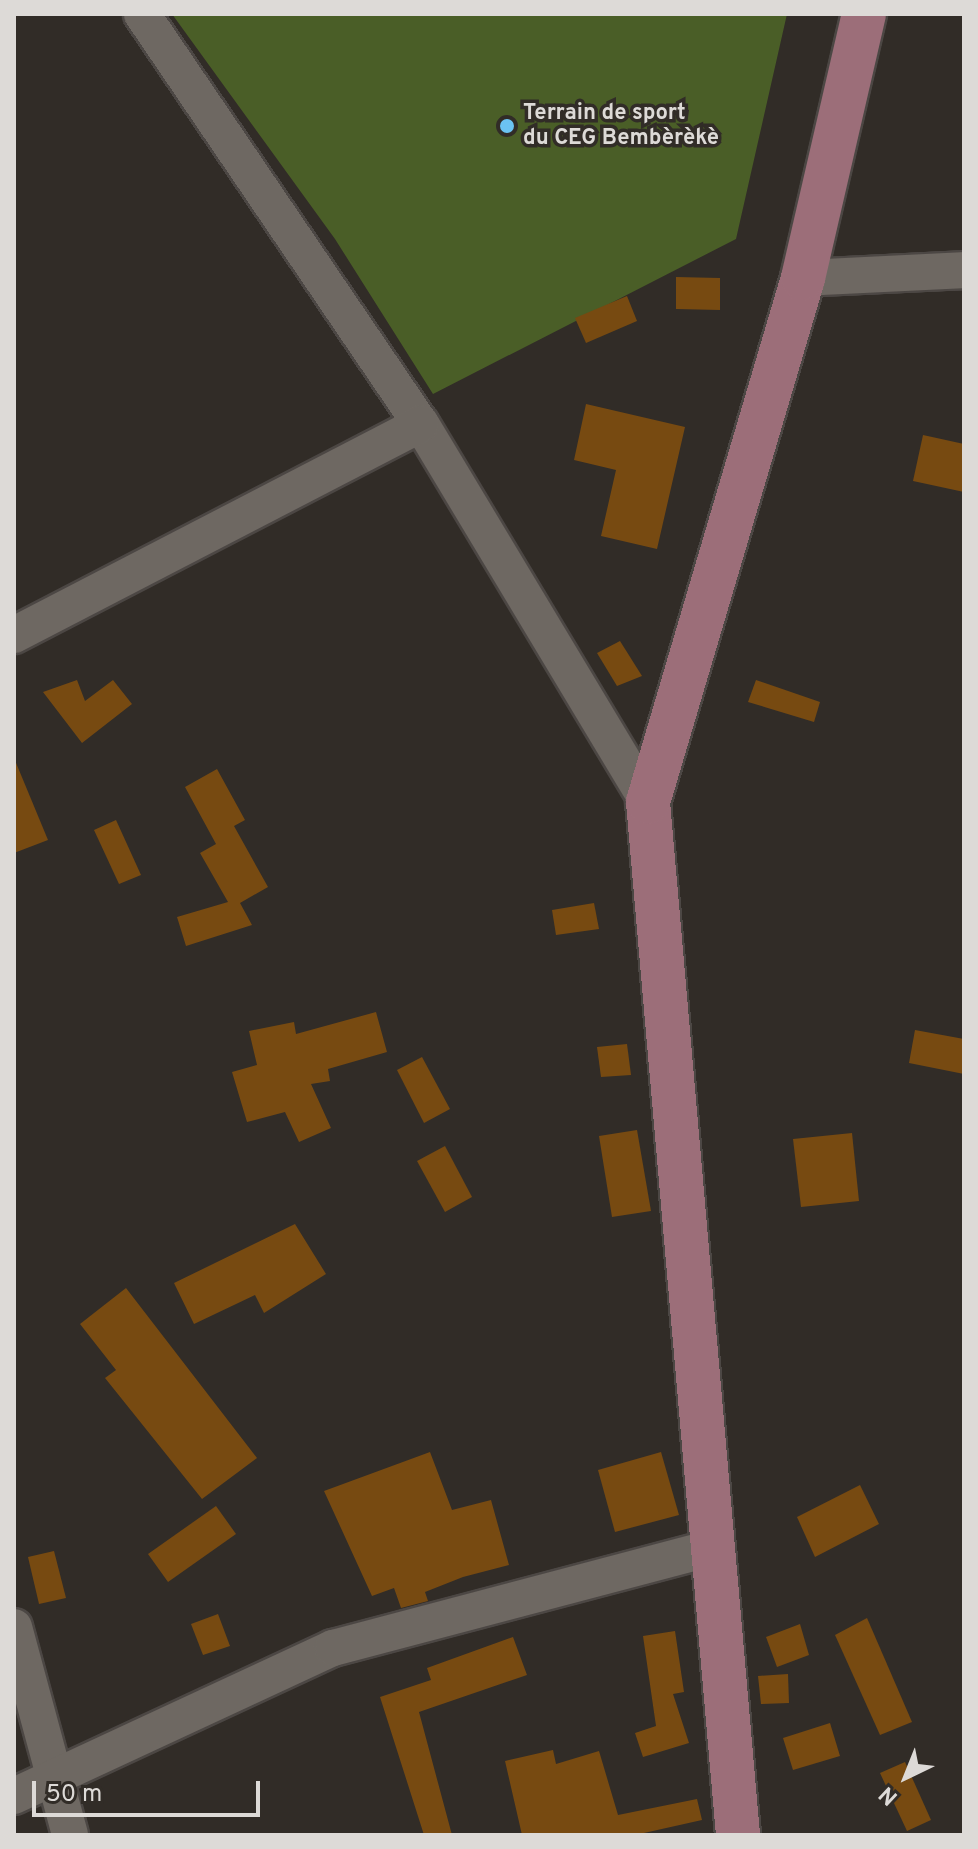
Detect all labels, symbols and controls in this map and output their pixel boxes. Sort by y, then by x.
place label: Terrain de sport du CEG Bembèrèkè [523,100,719,152]
marker: Terrain de sport du CEG Bembèrèkè [498,117,516,135]
north arrow [866,1737,946,1817]
scale bar [36,1765,264,1815]
text: 50 m [46,1780,102,1810]
text: N [874,1780,904,1810]

